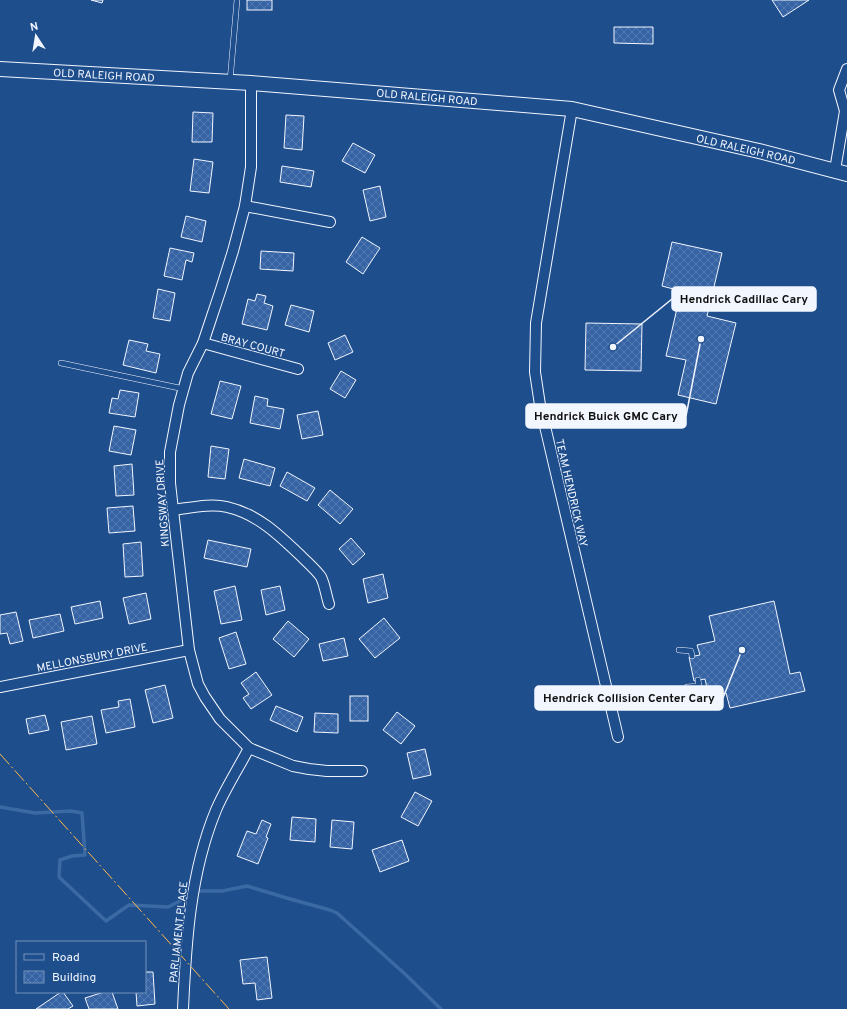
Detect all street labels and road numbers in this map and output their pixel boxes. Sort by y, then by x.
street label: OLD RALEIGH ROAD [53,66,155,86]
street label: OLD RALEIGH ROAD [376,87,478,109]
street label: OLD RALEIGH ROAD [695,132,797,168]
street label: BRAY COURT [219,331,286,361]
street label: TEAM HENDRICK WAY [552,438,590,549]
street label: KINGSWAY DRIVE [153,459,173,547]
street label: MELLONSBURY DRIVE [36,640,149,676]
street label: PARLIAMENT PLACE [167,881,191,984]

